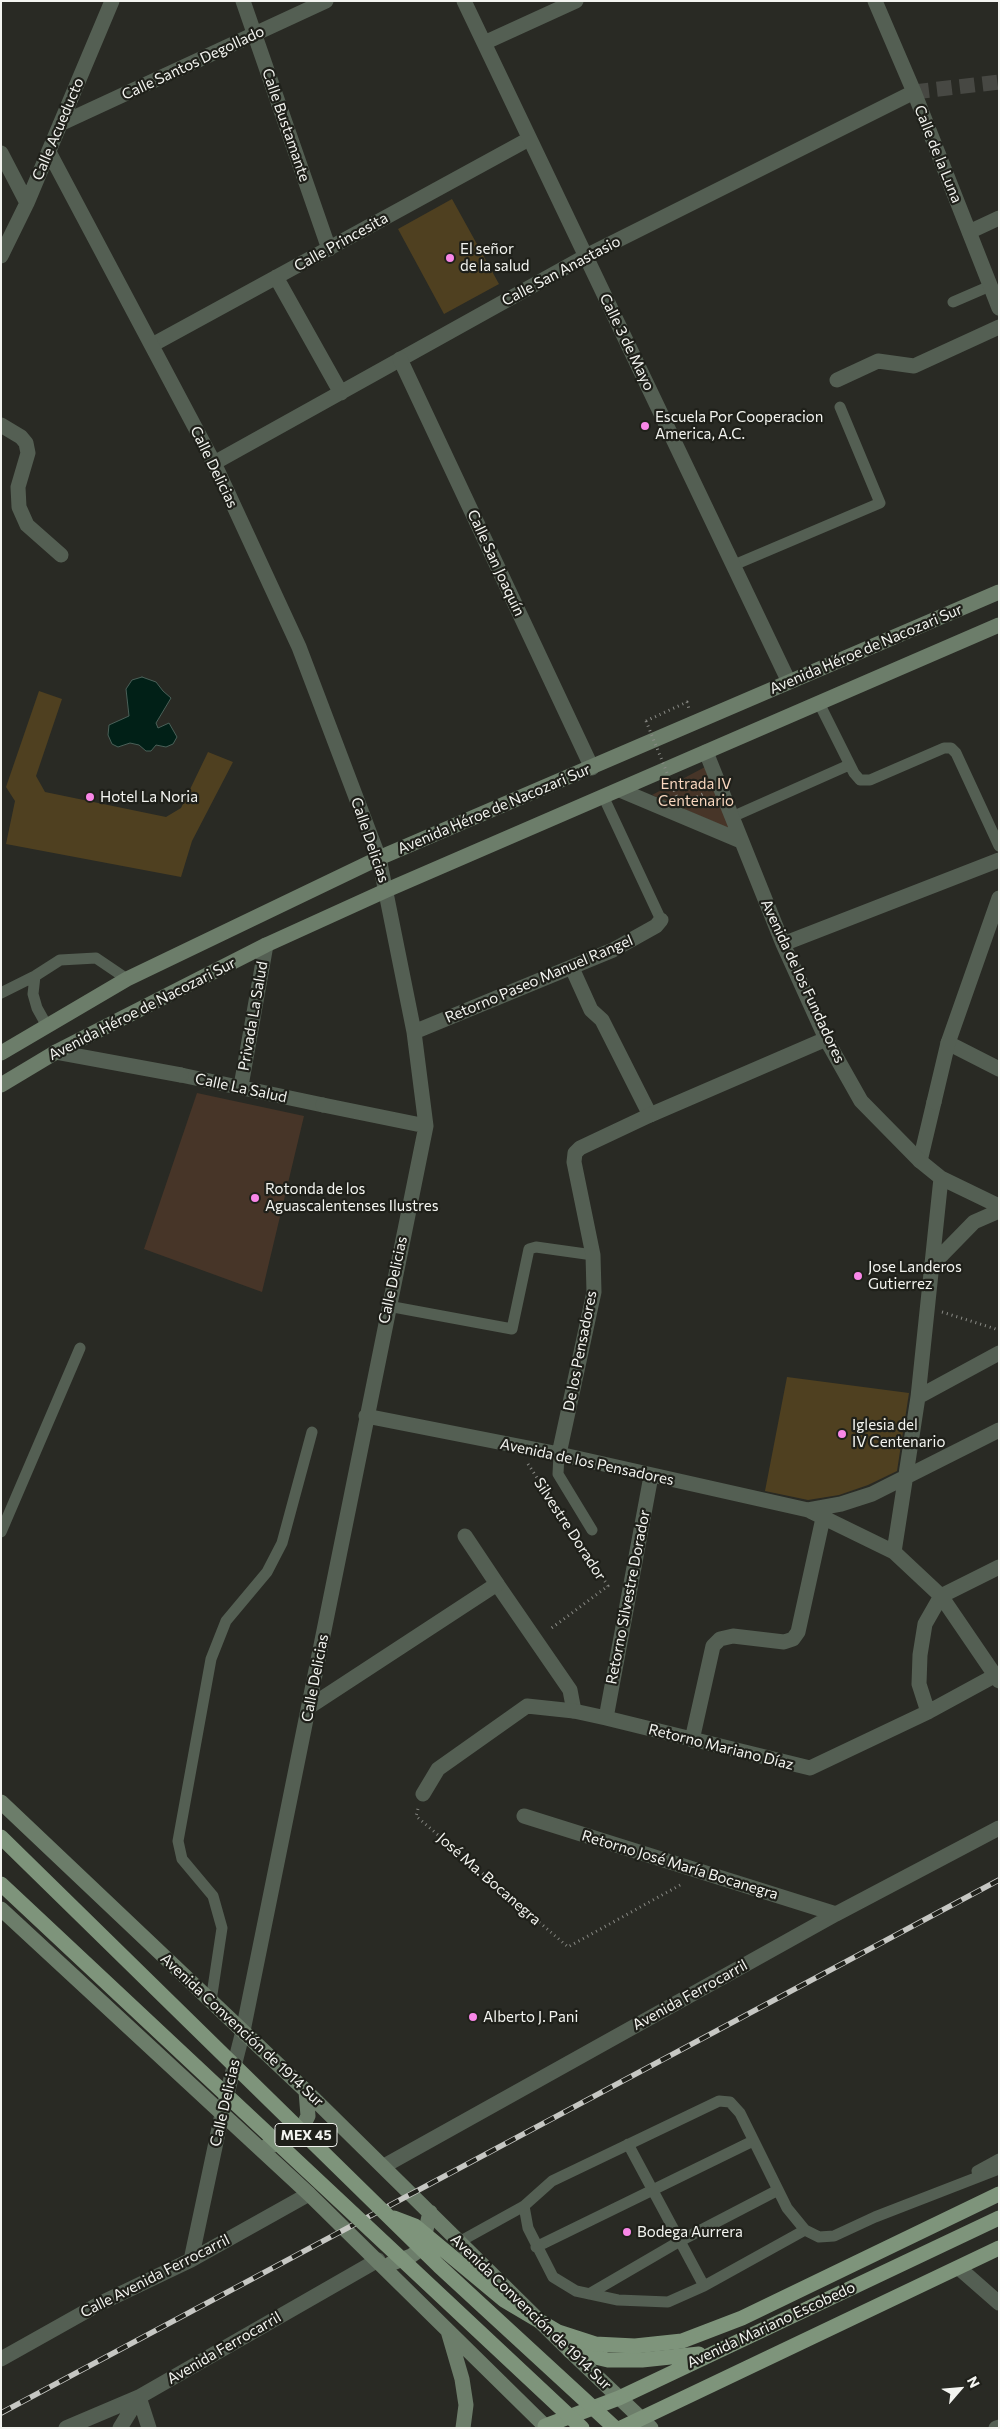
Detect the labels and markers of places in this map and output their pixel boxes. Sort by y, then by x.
place label: El señor de la salud [460,240,529,275]
marker: El señor de la salud [444,252,456,264]
place label: Escuela Por Cooperacion America, A.C. [655,408,823,443]
marker: Escuela Por Cooperacion America, A.C. [639,420,651,432]
place label: Hotel La Noria [100,788,198,806]
marker: Hotel La Noria [84,791,96,803]
place label: Rotonda de los Aguascalentenses Ilustres [265,1180,439,1215]
marker: Rotonda de los Aguascalentenses Ilustres [249,1192,261,1204]
place label: Jose Landeros Gutierrez [868,1258,962,1293]
marker: Jose Landeros Gutierrez [852,1270,864,1282]
place label: Iglesia del IV Centenario [852,1416,945,1451]
marker: Iglesia del IV Centenario [836,1428,848,1440]
place label: Alberto J. Pani [483,2008,578,2026]
marker: Alberto J. Pani [467,2011,479,2023]
place label: Bodega Aurrera [637,2223,743,2241]
marker: Bodega Aurrera [621,2226,633,2238]

